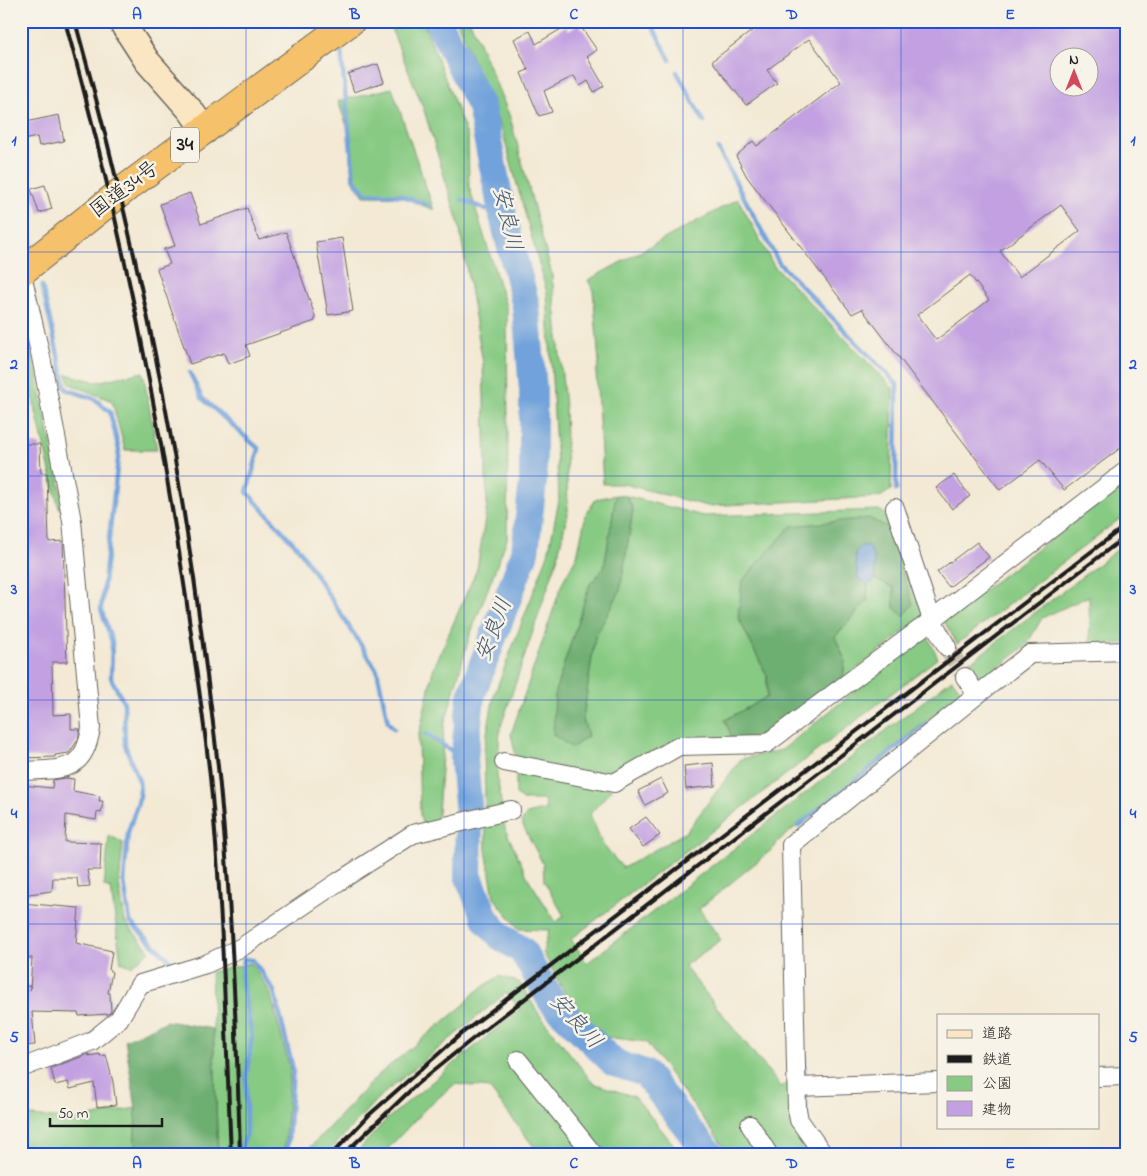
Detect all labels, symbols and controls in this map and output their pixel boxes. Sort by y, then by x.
text: A [132,3,142,27]
text: B [349,3,361,27]
text: C [570,3,579,27]
text: D [785,3,798,27]
text: E [1005,3,1015,27]
north arrow [1050,48,1100,98]
text: N [1069,50,1079,71]
road number: 34 [171,128,199,162]
text: 1 [11,129,17,153]
text: 1 [1130,129,1136,153]
street label: 国道34号 [84,154,166,226]
water label: 安良川 [483,183,529,255]
text: 2 [9,353,18,377]
text: 2 [1128,353,1137,377]
text: 3 [10,578,18,602]
text: 3 [1129,578,1137,602]
water label: 安良川 [468,593,522,667]
text: 4 [10,802,18,826]
text: 4 [1129,802,1137,826]
water label: 安良川 [541,987,609,1057]
legend [937,1014,1100,1128]
text: 道路 [982,1023,1012,1045]
text: 5 [9,1026,19,1050]
text: 5 [1128,1026,1138,1050]
text: 鉄道 [982,1049,1012,1071]
text: 公園 [982,1073,1012,1095]
scale bar [50,1096,162,1128]
text: 建物 [982,1099,1012,1121]
text: 50 m [58,1103,89,1125]
text: A [132,1152,142,1176]
text: B [349,1152,361,1176]
text: C [570,1152,579,1176]
text: D [785,1152,798,1176]
text: E [1005,1152,1015,1176]

